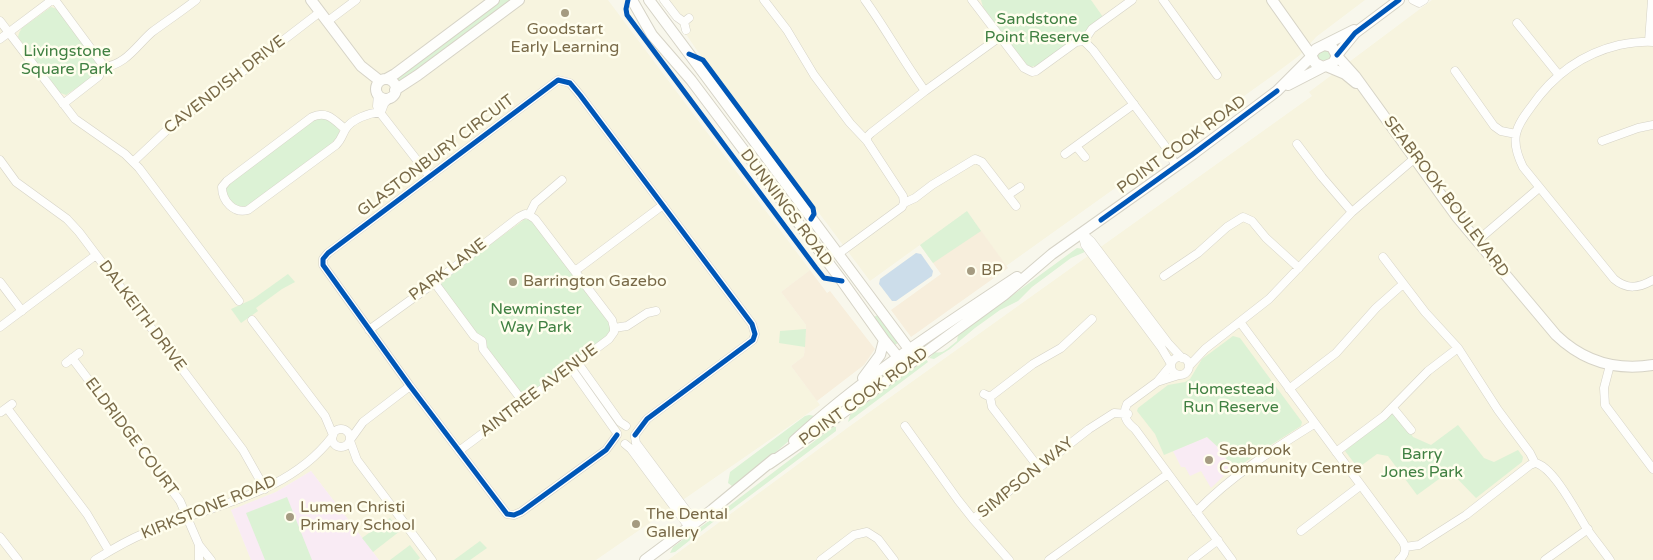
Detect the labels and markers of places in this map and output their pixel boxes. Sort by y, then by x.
marker: Goodstart Early Learning [559,7,571,19]
place label: Goodstart Early Learning [511,20,619,58]
place label: BP [981,261,1003,281]
marker: BP [965,265,977,277]
place label: Barrington Gazebo [523,272,667,292]
marker: Barrington Gazebo [507,276,519,288]
place label: Seabrook Community Centre [1219,441,1362,479]
marker: Seabrook Community Centre [1203,454,1215,466]
place label: Lumen Christi Primary School [300,498,415,536]
place label: The Dental Gallery [646,505,728,543]
marker: Lumen Christi Primary School [284,511,296,523]
marker: The Dental Gallery [630,518,642,530]

